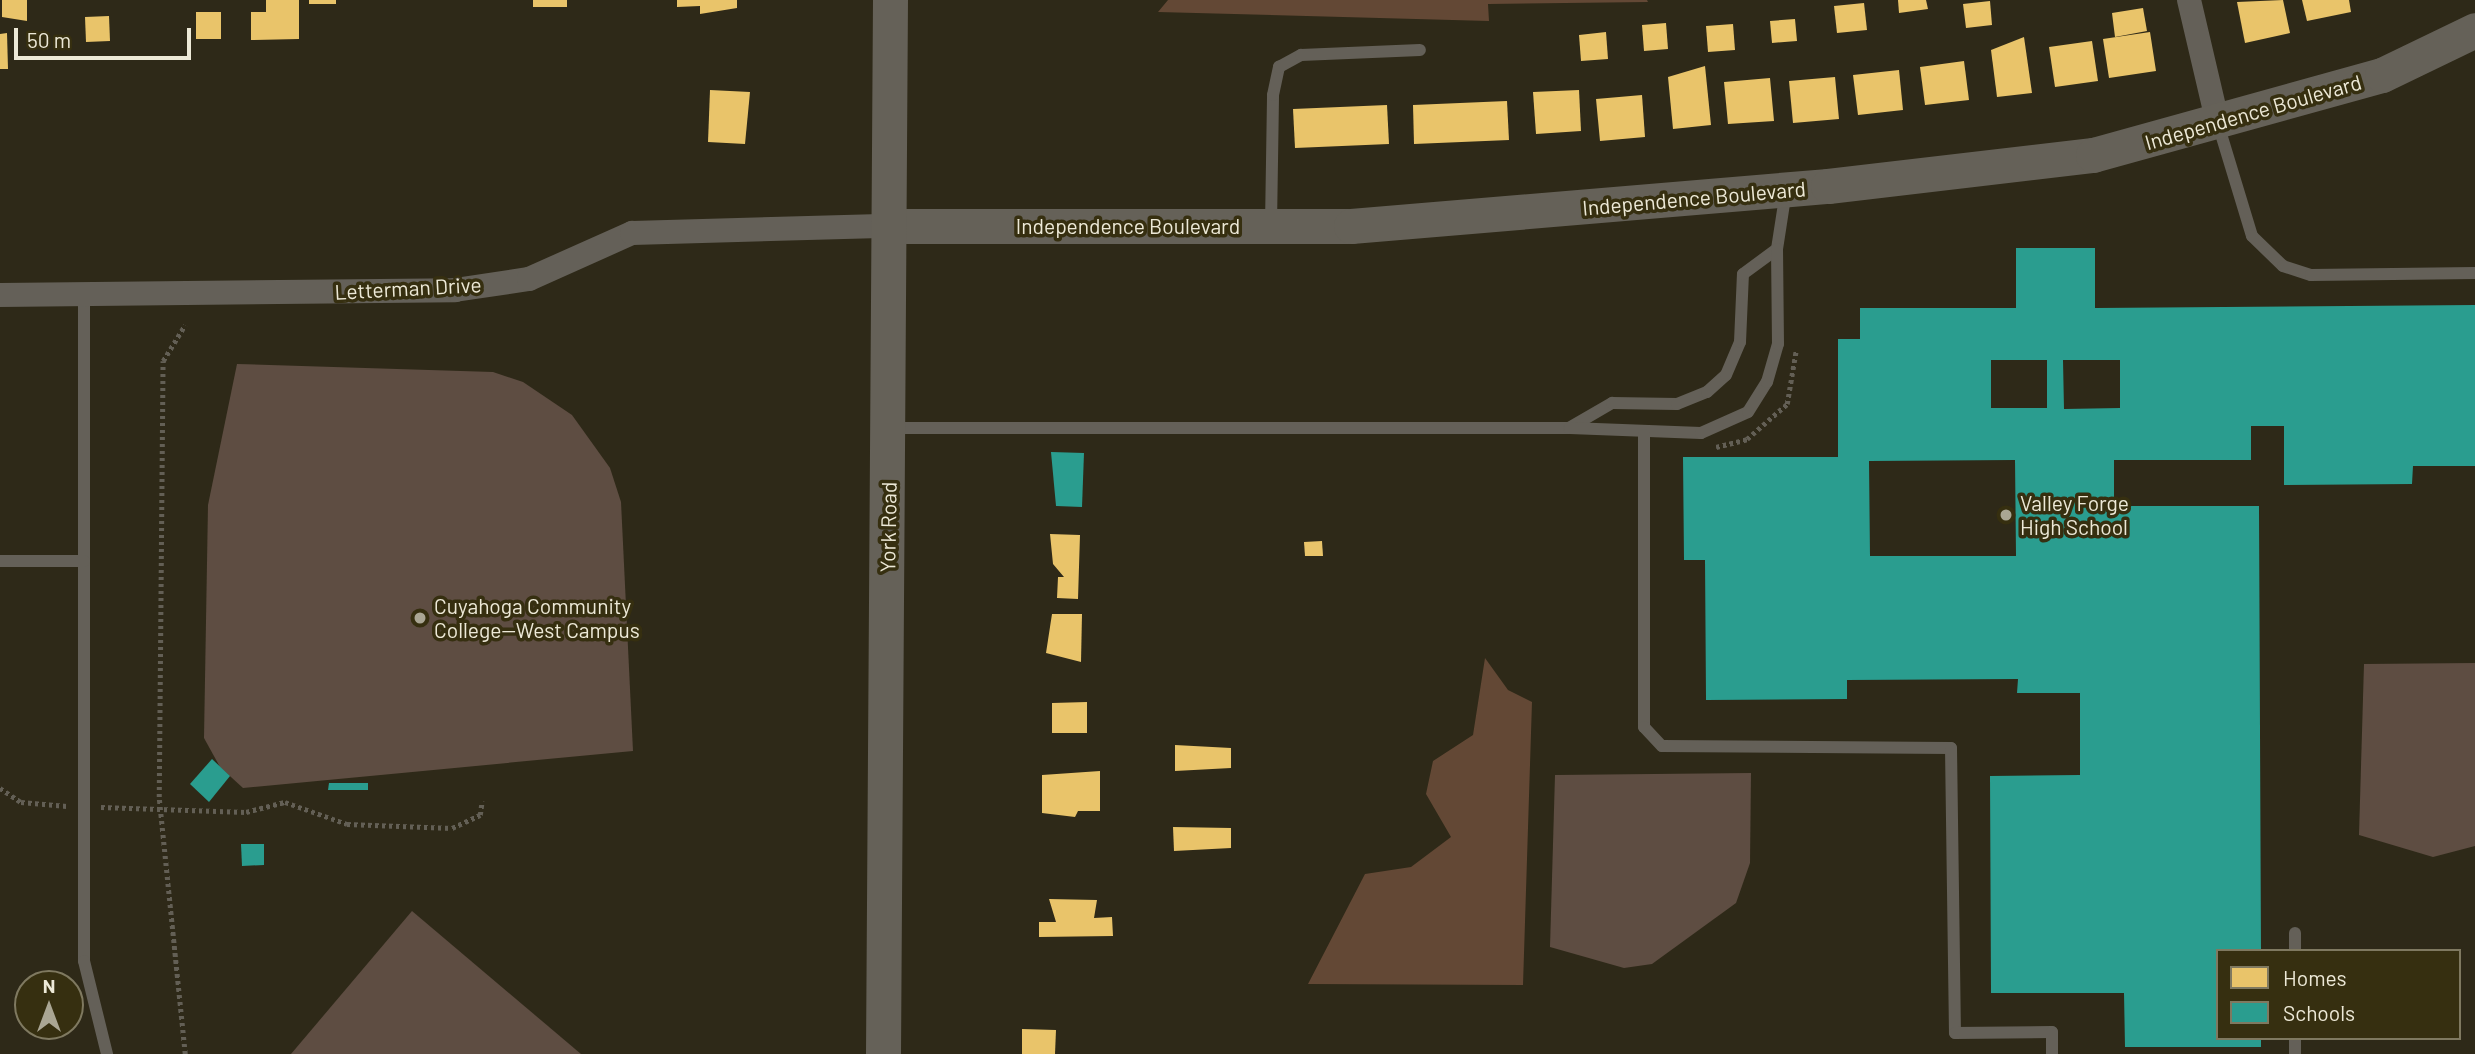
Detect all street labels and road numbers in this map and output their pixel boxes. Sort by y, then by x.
street label: Independence Boulevard [2142,69,2364,155]
street label: Independence Boulevard [1581,176,1807,220]
street label: Independence Boulevard [1016,213,1240,239]
street label: Letterman Drive [334,272,482,304]
street label: York Road [875,481,901,573]

